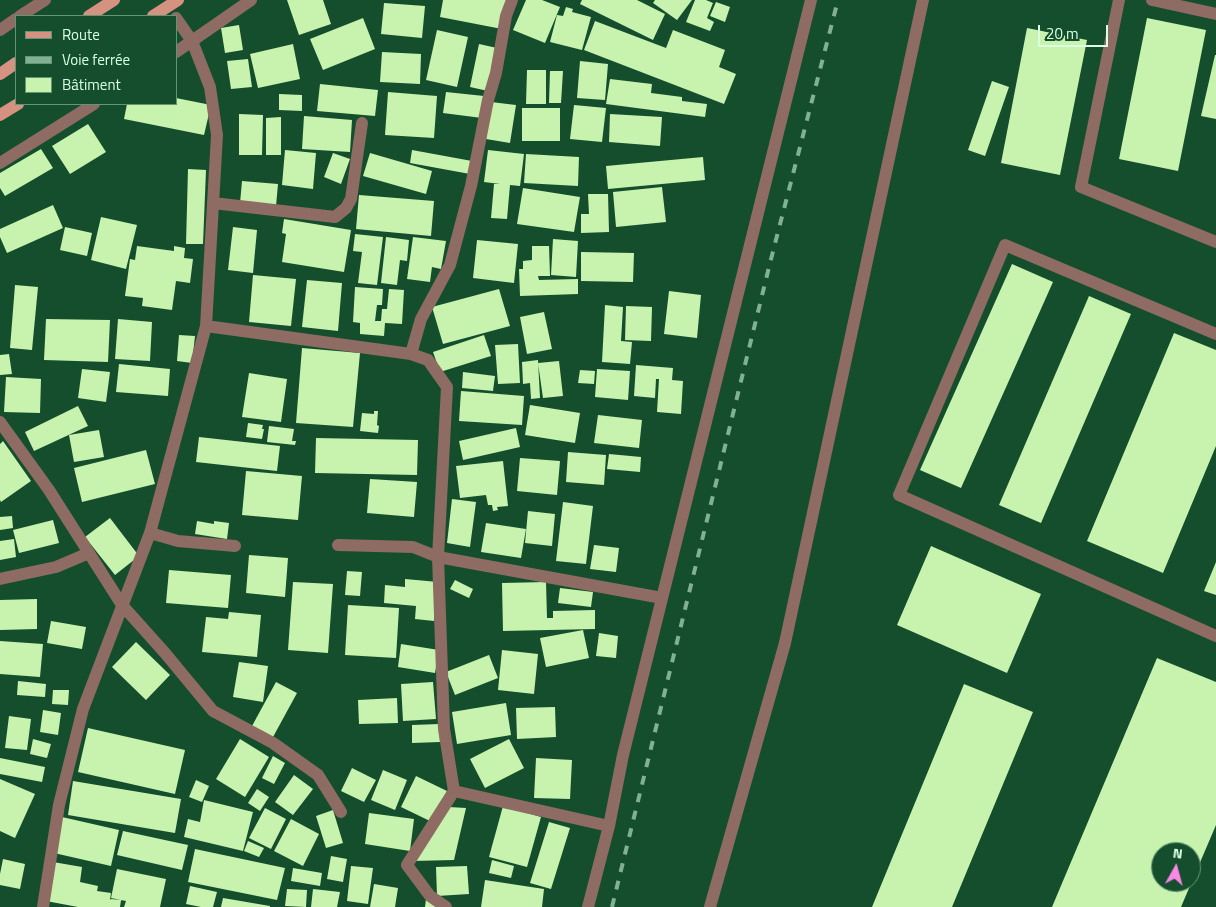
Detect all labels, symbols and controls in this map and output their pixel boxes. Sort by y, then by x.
legend [15,15,178,105]
scale bar [1041,15,1111,47]
text: 20 m [1046,22,1079,45]
text: Route [62,23,100,46]
text: Voie ferrée [62,48,130,71]
text: Bâtiment [62,73,121,96]
north arrow [1151,842,1201,892]
text: N [1172,842,1184,864]

